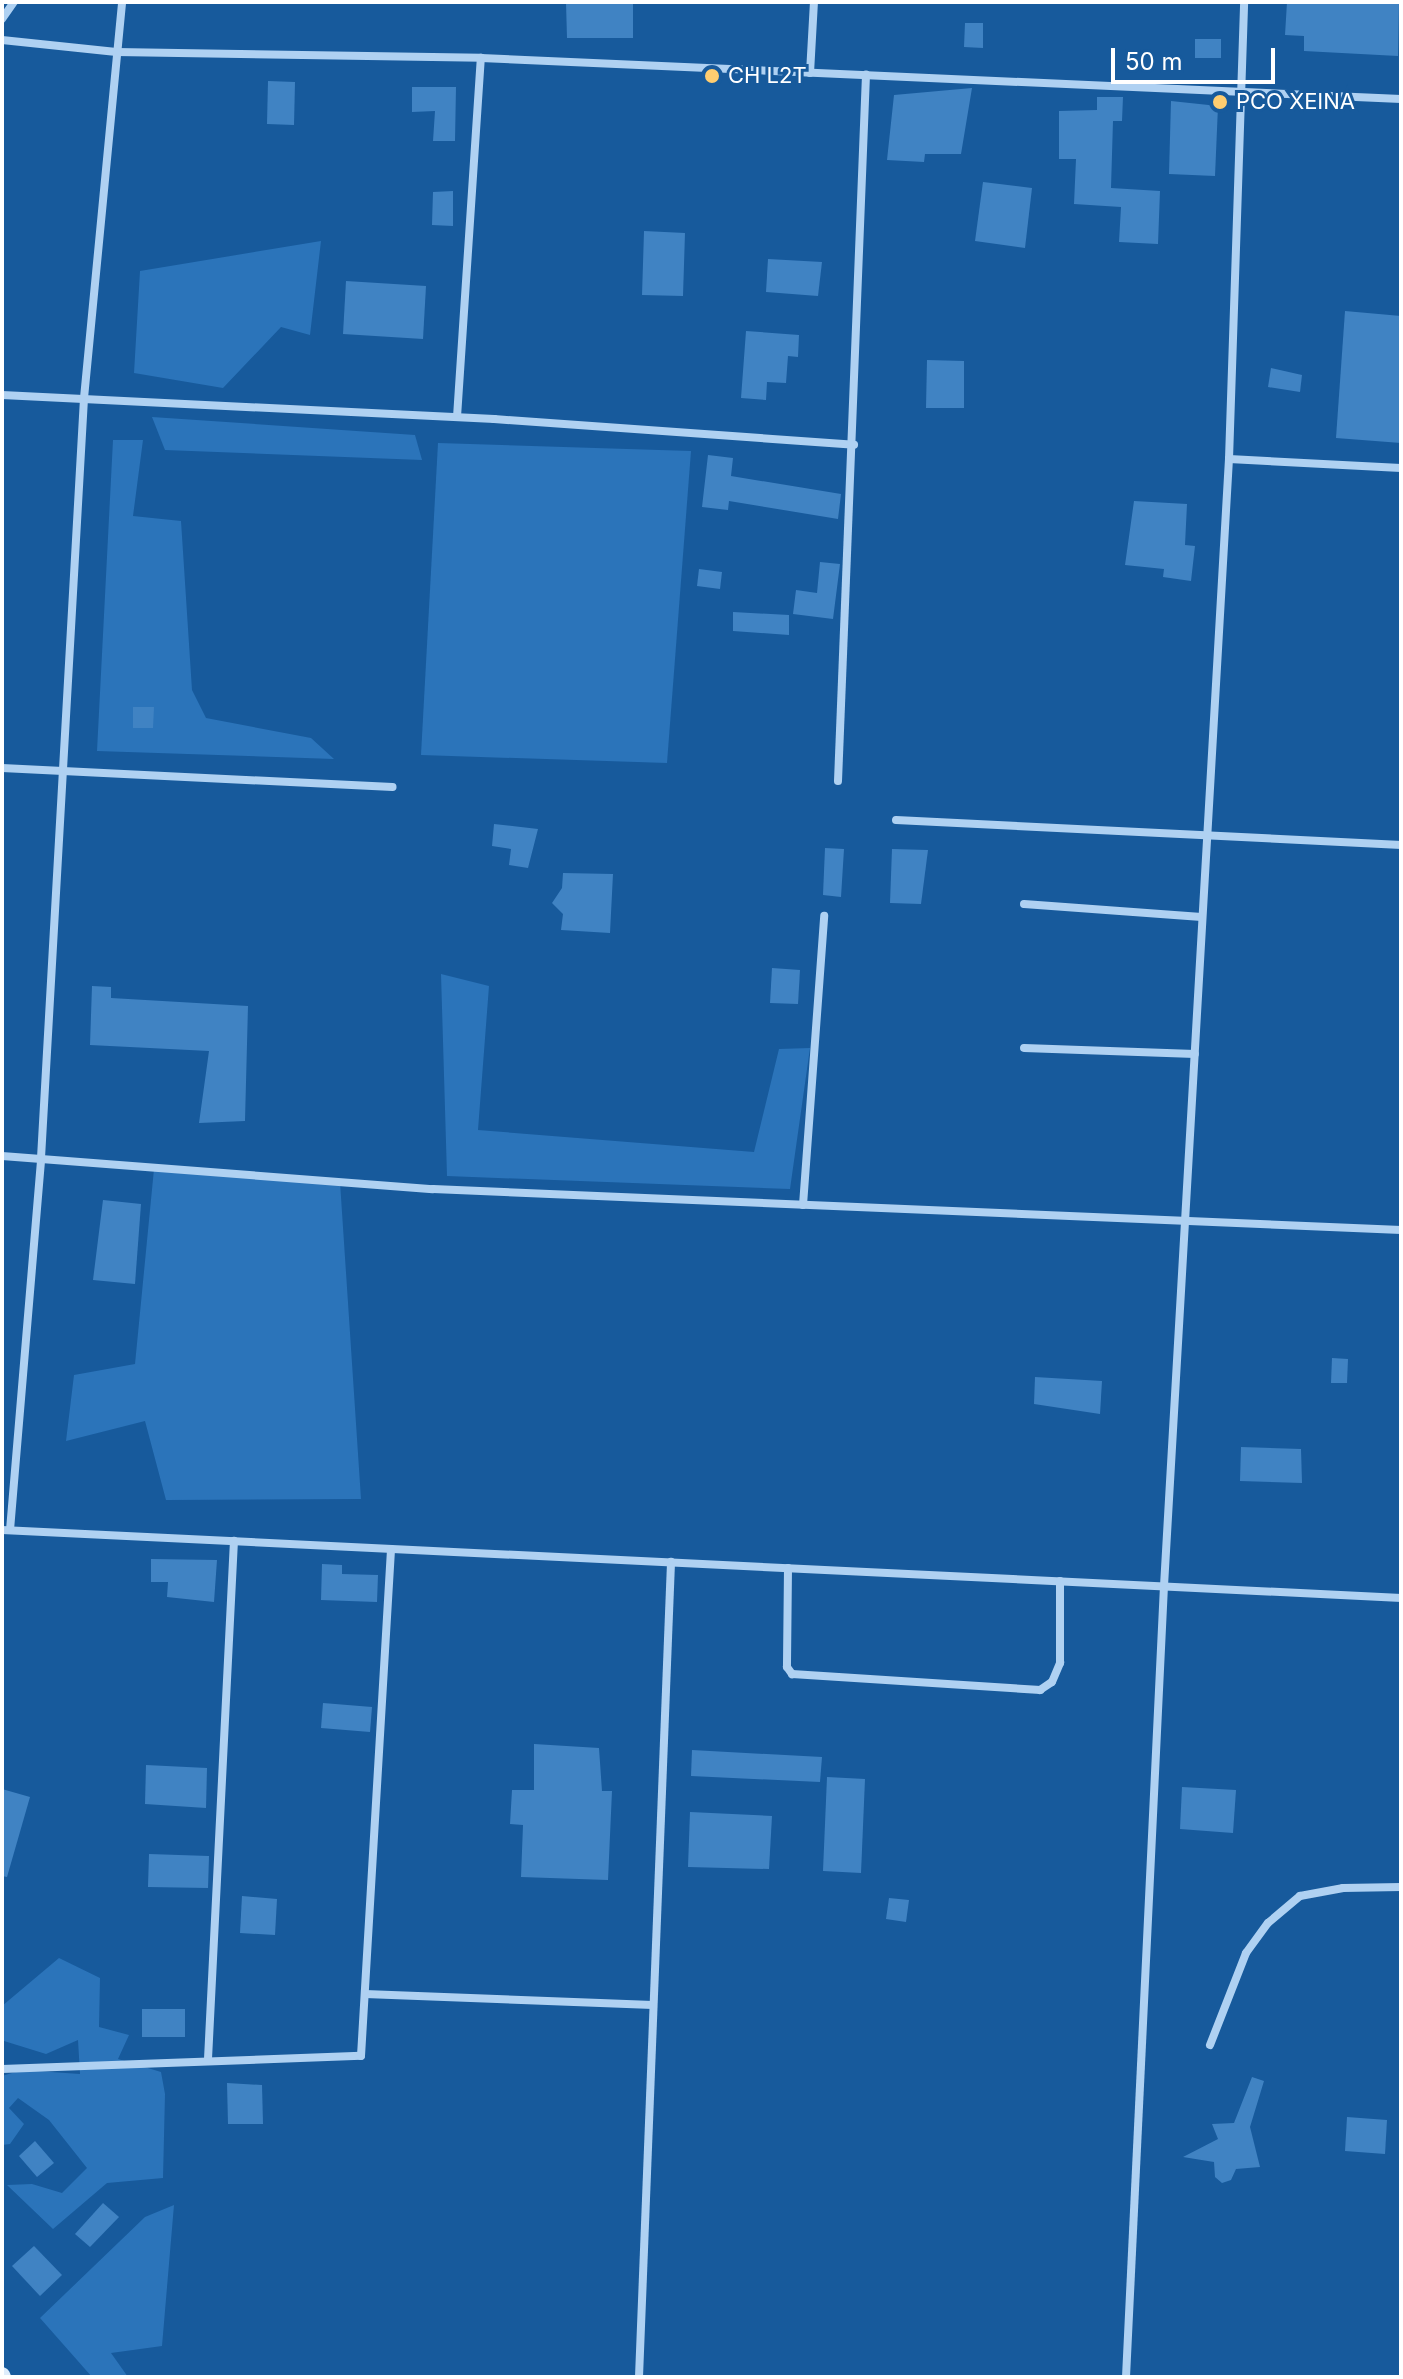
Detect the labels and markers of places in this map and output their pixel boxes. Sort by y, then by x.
place label: CH L2T [728,63,807,89]
marker: CH L2T [703,67,721,85]
place label: PCO XEINA [1236,89,1355,115]
marker: PCO XEINA [1211,93,1229,111]

